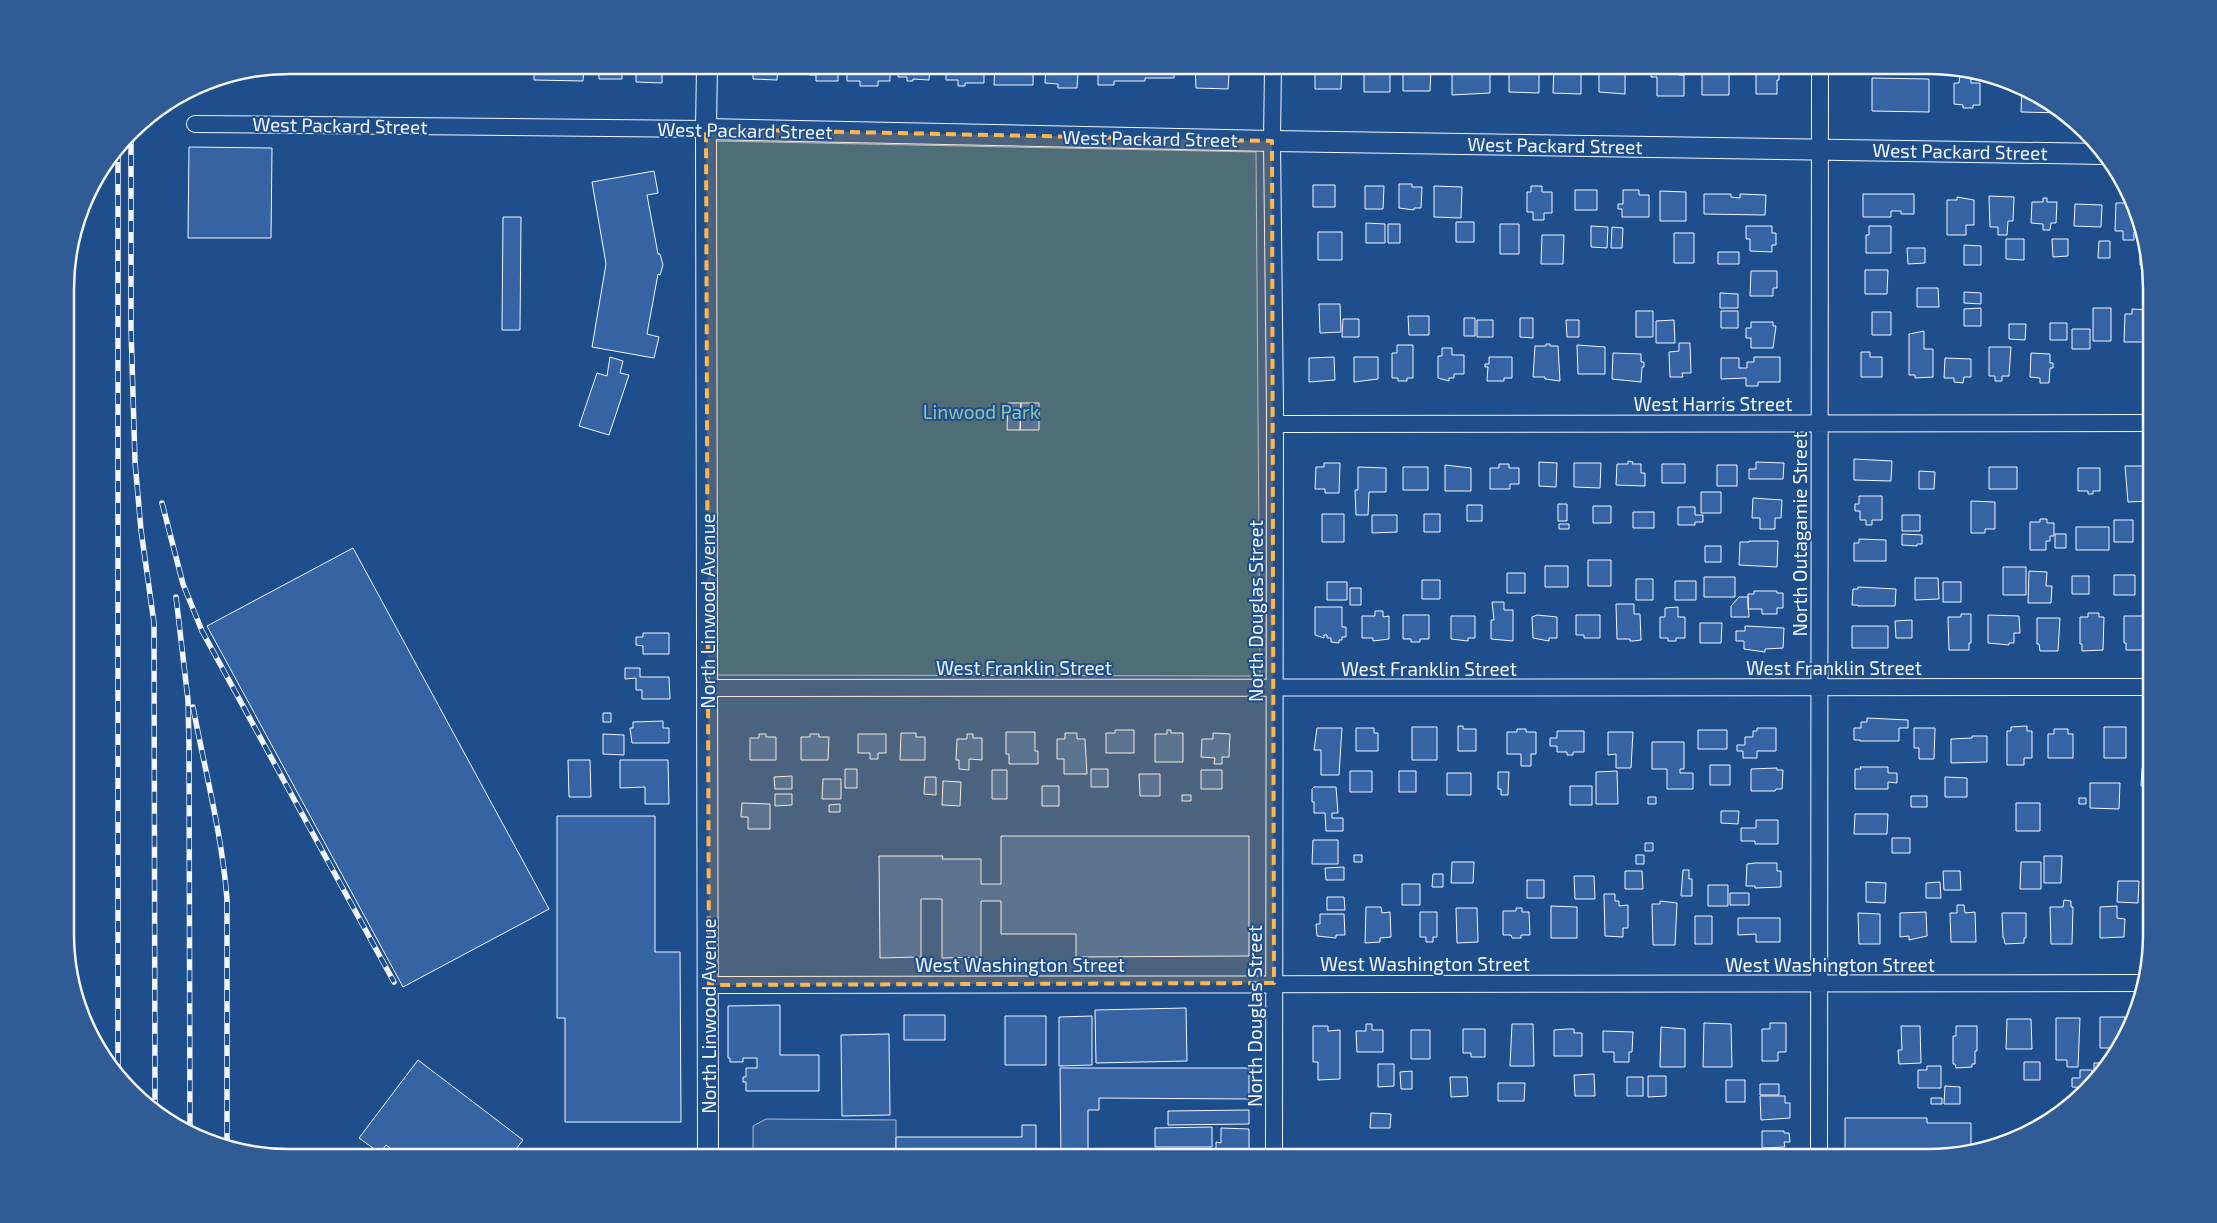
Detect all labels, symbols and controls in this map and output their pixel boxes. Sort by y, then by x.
street label: West Packard Street [252,112,428,138]
street label: West Packard Street [657,117,833,143]
street label: West Packard Street [1062,125,1238,151]
street label: West Packard Street [1467,132,1643,158]
street label: West Packard Street [1872,138,2048,164]
street label: West Harris Street [1634,392,1792,415]
park label: Linwood Park [923,400,1040,423]
street label: North Outagamie Street [1788,431,1811,637]
street label: North Linwood Avenue [696,513,719,709]
street label: North Douglas Street [1244,520,1267,702]
street label: West Franklin Street [936,656,1112,679]
street label: West Franklin Street [1746,656,1922,679]
street label: West Franklin Street [1341,657,1517,680]
street label: North Linwood Avenue [697,918,720,1114]
street label: North Douglas Street [1243,925,1266,1107]
street label: West Washington Street [1320,952,1530,975]
street label: West Washington Street [915,953,1125,976]
street label: West Washington Street [1725,953,1935,976]

